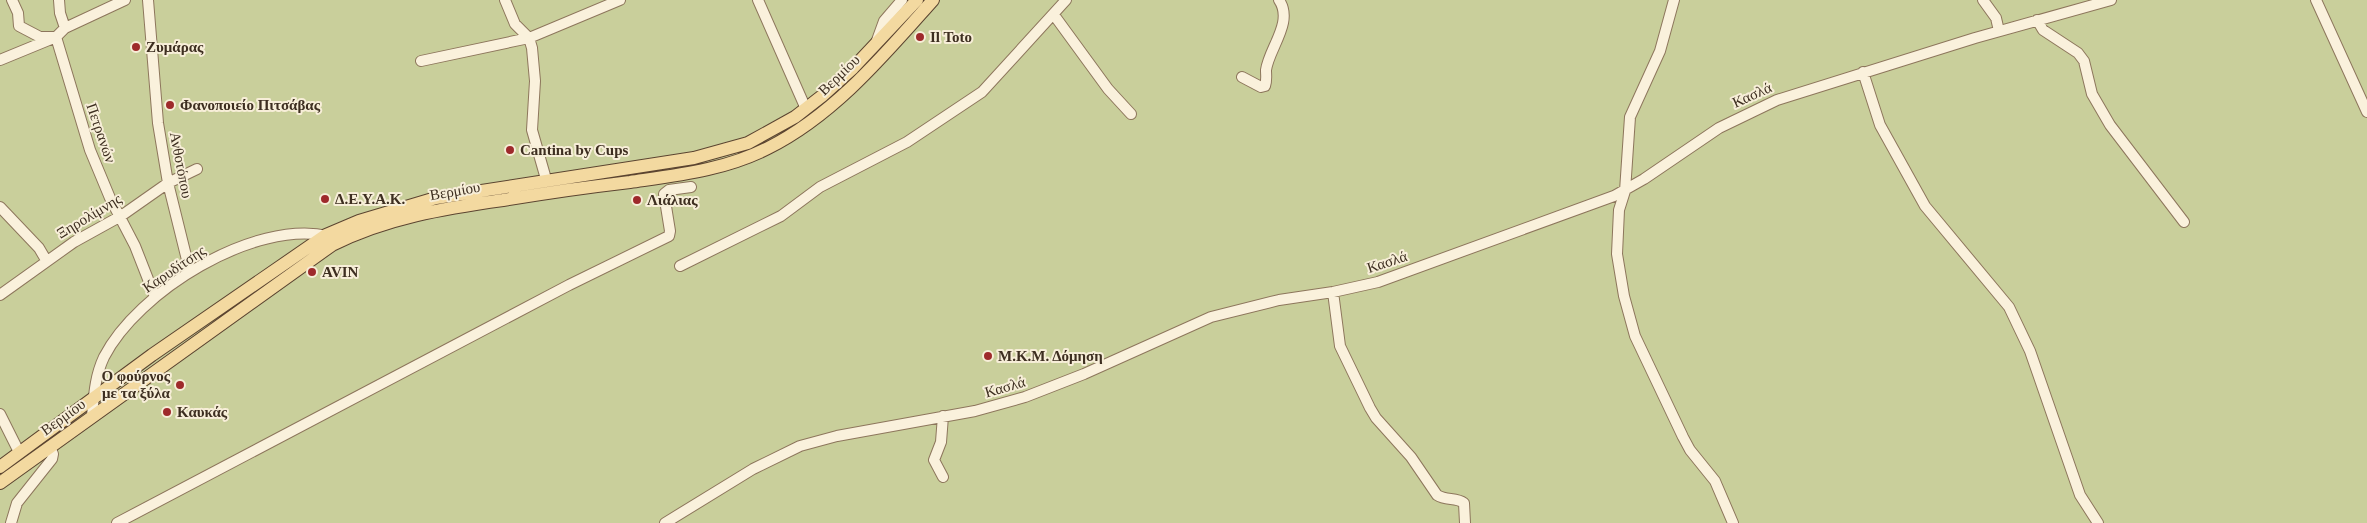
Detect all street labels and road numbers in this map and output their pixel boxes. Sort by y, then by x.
street label: Βερμίου [815,52,863,98]
street label: Κασλά [1730,79,1774,111]
street label: Πετρανών [83,101,119,165]
street label: Ανθοτόπου [167,130,195,200]
street label: Βερμίου [429,179,481,203]
street label: Ξηρολίμνης [54,190,124,242]
street label: Καρυδίτσης [140,242,208,296]
street label: Κασλά [1365,248,1409,276]
street label: Κασλά [983,374,1027,400]
street label: Βερμίου [38,396,88,438]

